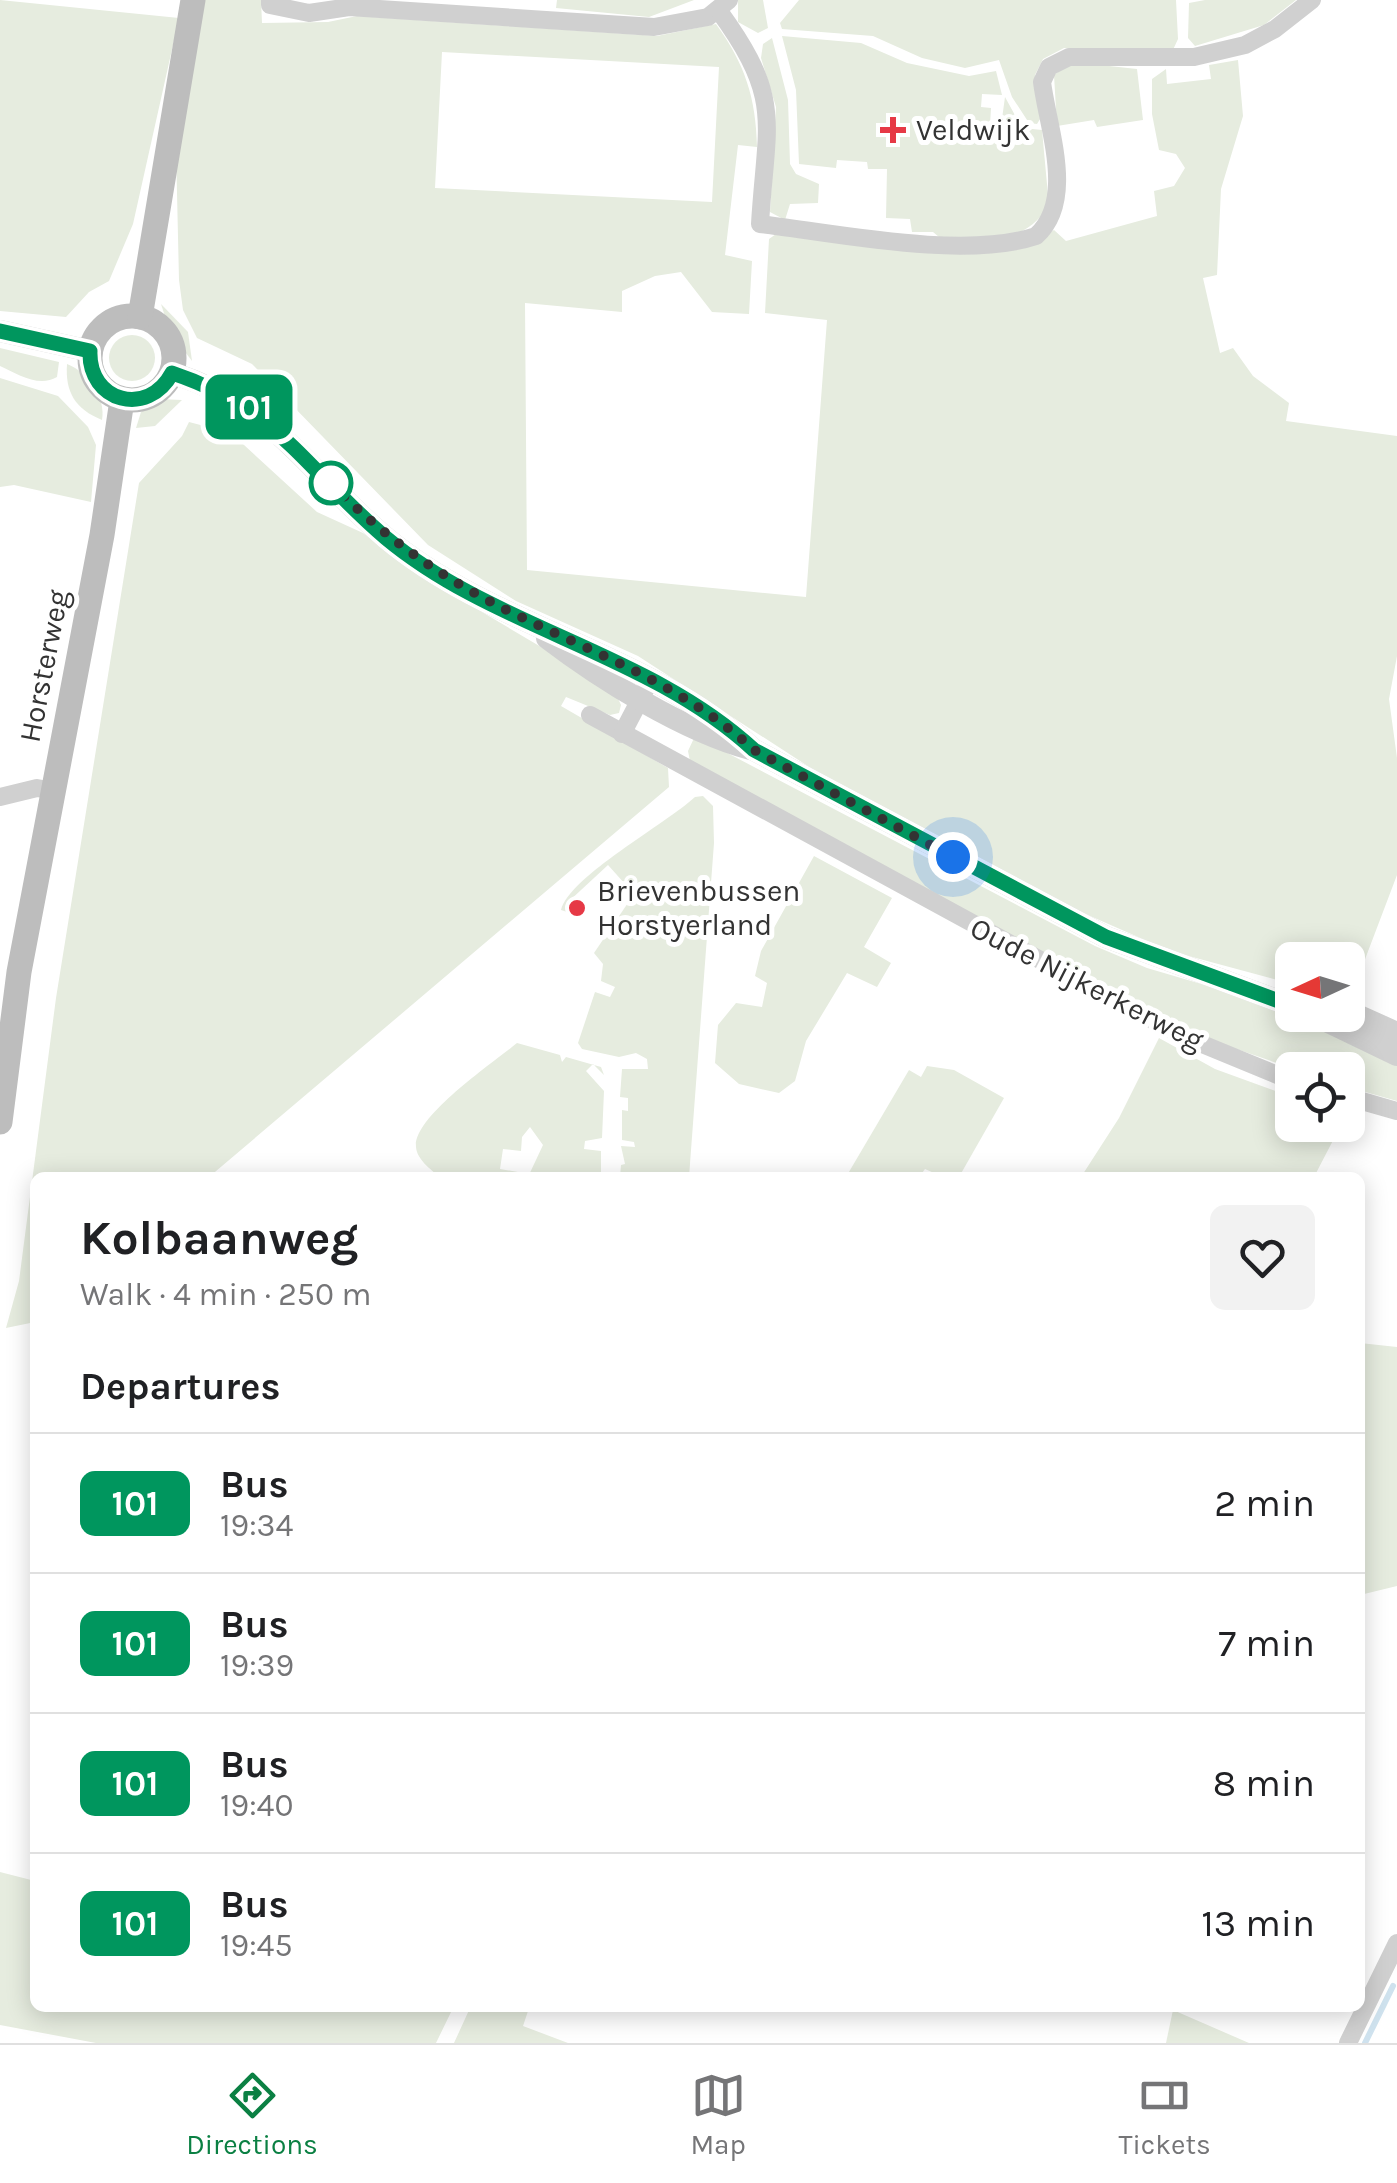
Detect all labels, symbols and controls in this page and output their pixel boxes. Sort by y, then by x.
place label: Veldwijk [916,112,1030,148]
marker: Veldwijk [880,117,906,143]
line badge: 101 [192,374,306,440]
text: 101 [225,387,273,428]
unlabelled marker [310,462,352,504]
street label: Horsterweg [12,587,76,745]
your location [928,832,978,882]
place label: Brievenbussen Horstyerland [597,873,800,943]
marker: Brievenbussen Horstyerland [566,897,588,919]
street label: Oude Nijkerkerweg [964,910,1210,1058]
north arrow [1275,942,1365,1032]
map controls [1275,942,1365,1142]
button: locate [1275,1052,1365,1142]
button: heart [1210,1205,1315,1310]
text: Kolbaanweg [80,1210,358,1266]
text: Walk · 4 min · 250 m [80,1276,371,1313]
text: Departures [80,1364,280,1409]
text: Bus [220,1462,289,1507]
text: 2 min [1214,1481,1315,1526]
text: 101 [111,1483,159,1524]
text: 19:34 [220,1507,293,1544]
text: Bus [220,1602,289,1647]
text: 7 min [1218,1621,1315,1666]
text: 101 [111,1623,159,1664]
text: 19:39 [220,1647,294,1684]
text: Bus [220,1742,289,1787]
text: 8 min [1213,1761,1315,1806]
text: 101 [111,1763,159,1804]
text: 19:40 [220,1787,293,1824]
text: Bus [220,1882,289,1927]
text: 13 min [1201,1901,1315,1946]
text: 101 [111,1903,159,1944]
text: 19:45 [220,1927,292,1964]
tab: Directions [186,2068,318,2161]
tab: Map [690,2068,746,2161]
tab: Tickets [1118,2068,1211,2161]

